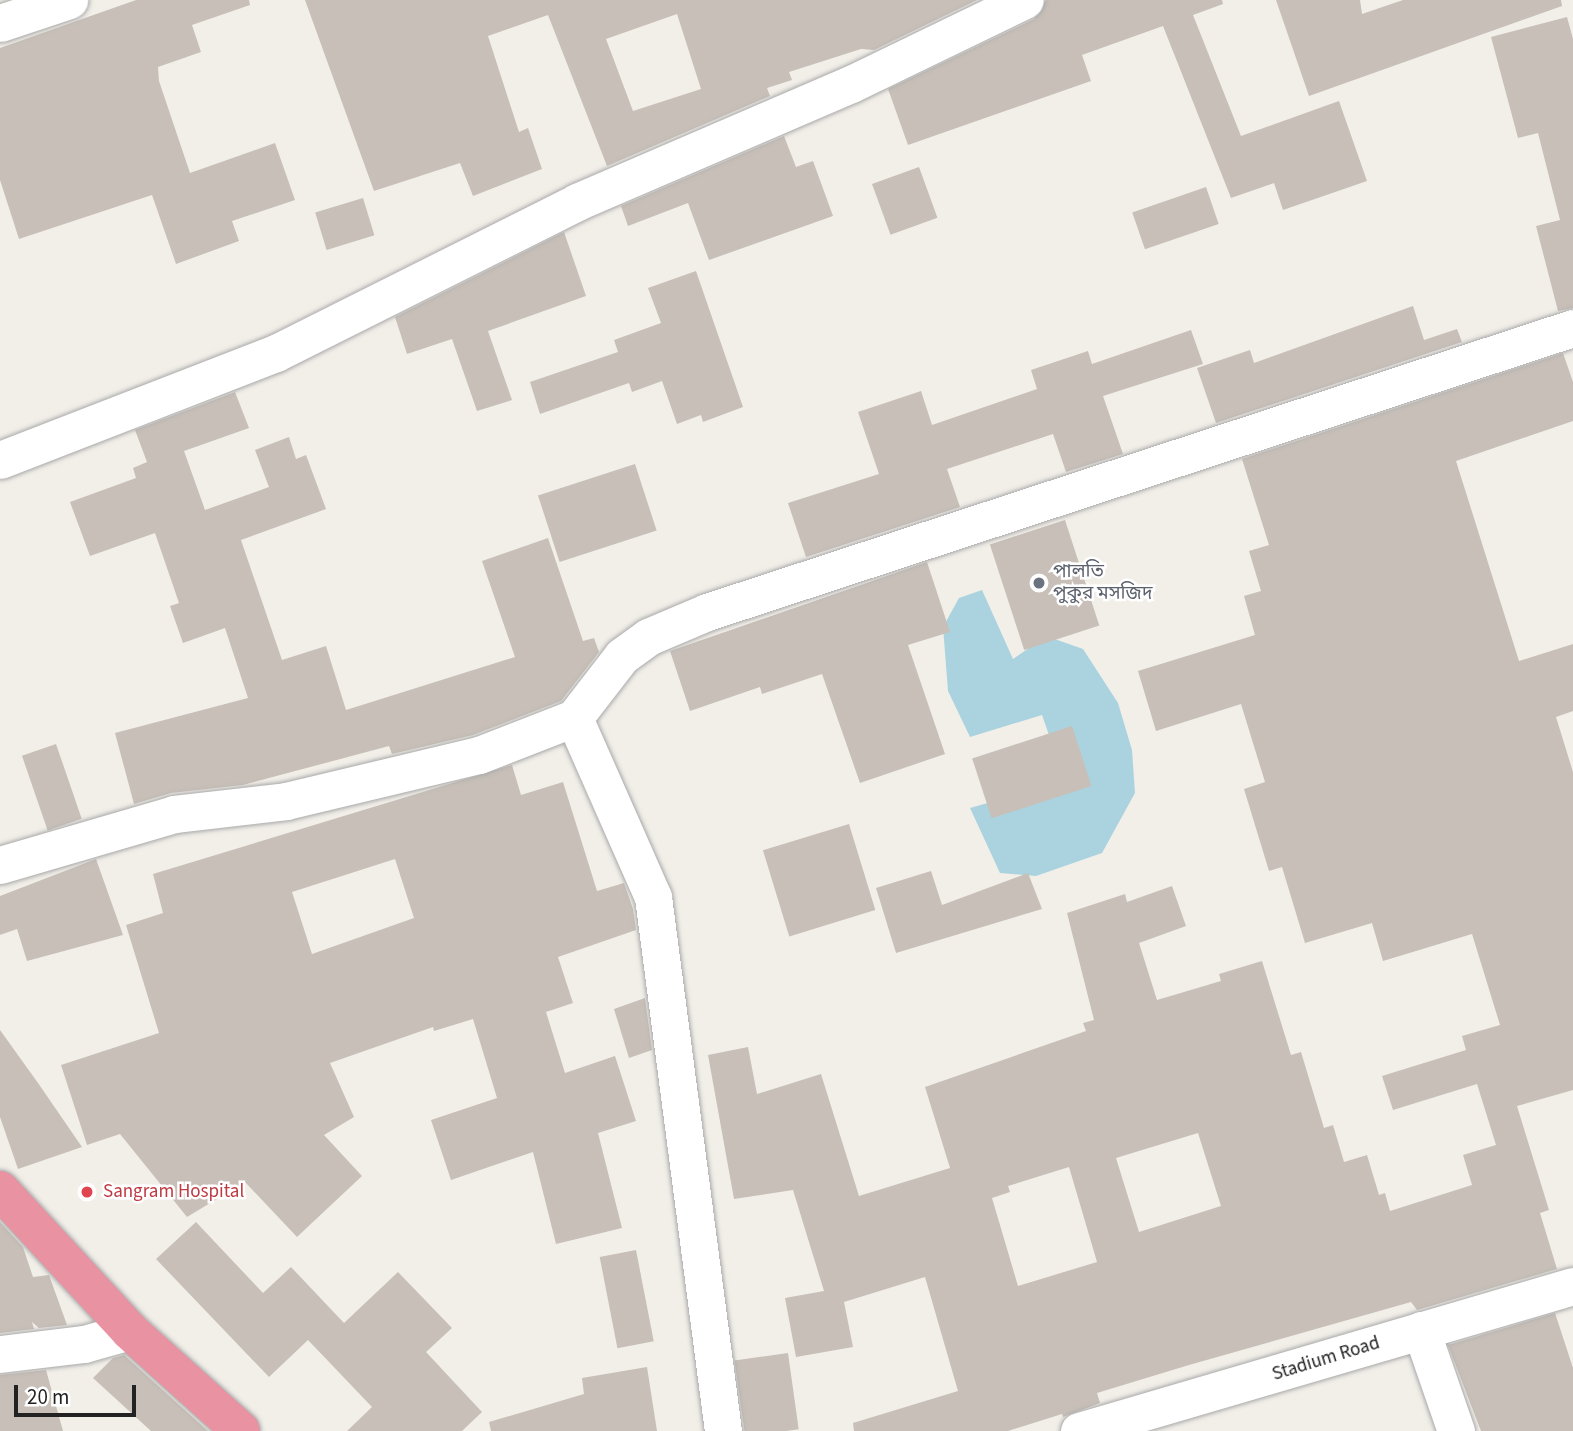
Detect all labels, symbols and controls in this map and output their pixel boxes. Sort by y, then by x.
place label: পালতি পুকুর মসজিদ [1053,561,1152,605]
marker: পালতি পুকুর মসজিদ [1031,575,1047,591]
place label: Sangram Hospital [103,1181,244,1203]
marker: Sangram Hospital [77,1182,97,1202]
street label: Stadium Road [1270,1332,1382,1386]
scale bar [18,1372,140,1416]
text: 20 m [27,1382,69,1412]

